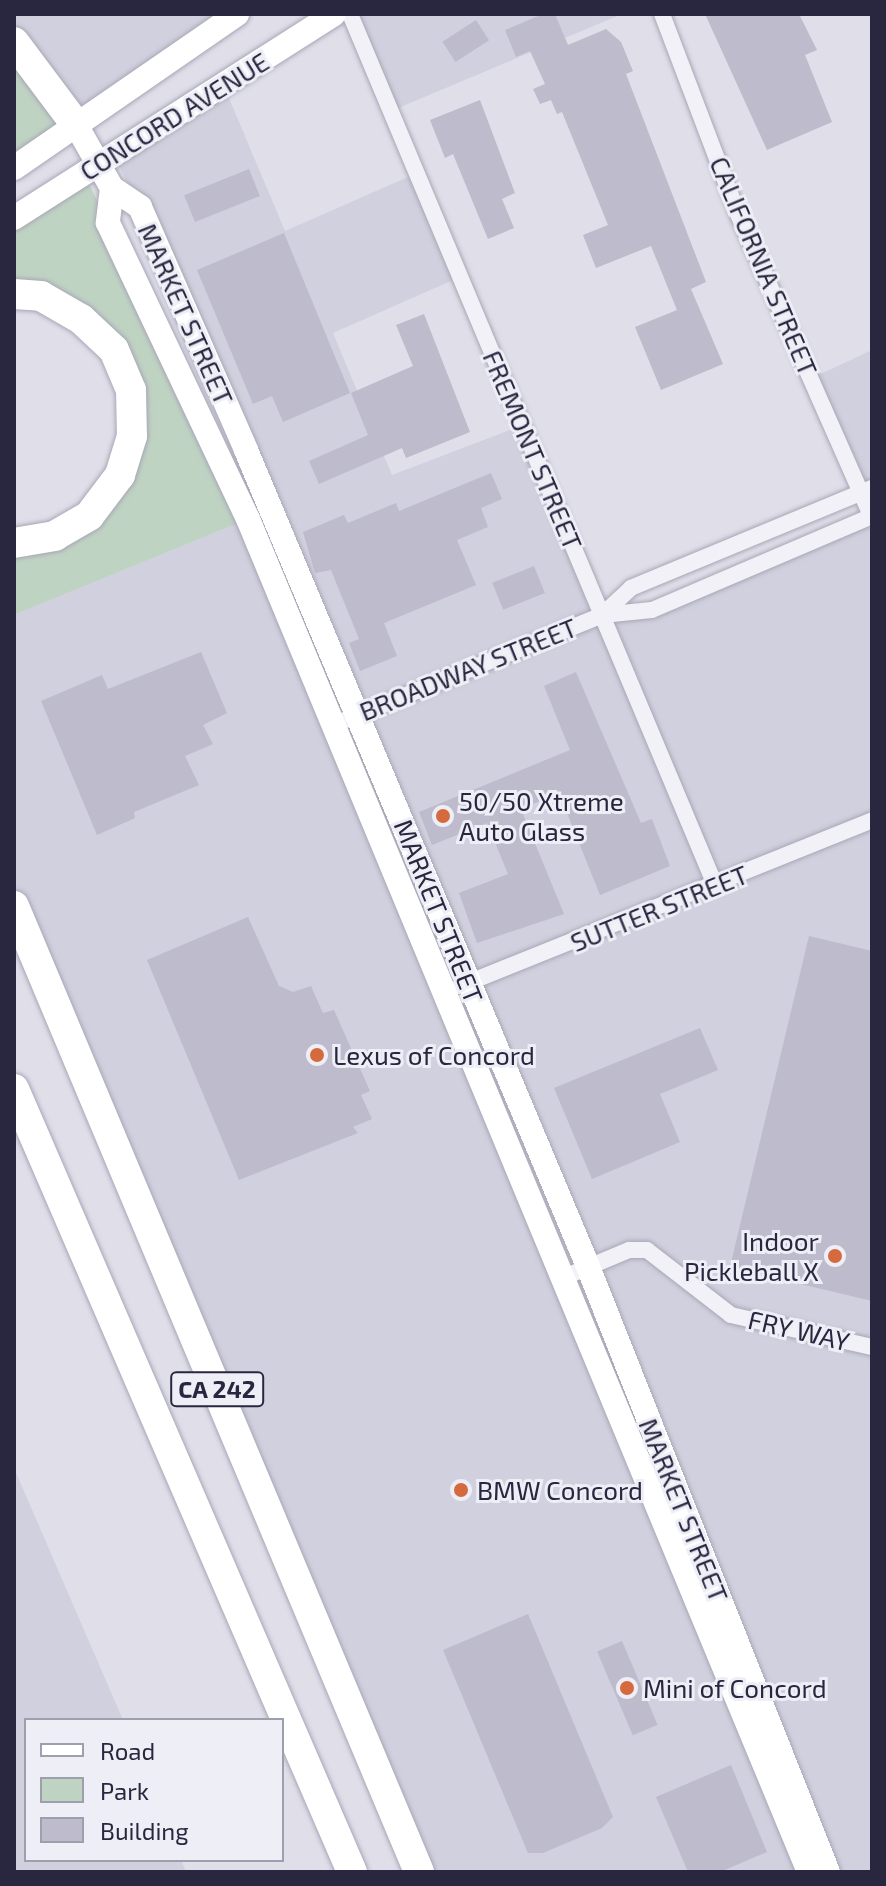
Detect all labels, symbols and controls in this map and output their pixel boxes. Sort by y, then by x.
street label: CONCORD AVENUE [74,45,274,187]
street label: CALIFORNIA STREET [704,151,824,381]
street label: MARKET STREET [132,218,240,410]
street label: FREMONT STREET [477,345,589,555]
street label: BROADWAY STREET [354,611,582,727]
place label: 50/50 Xtreme Auto Glass [459,785,624,846]
marker: 50/50 Xtreme Auto Glass [434,807,452,825]
street label: MARKET STREET [388,814,490,1008]
street label: SUTTER STREET [566,858,752,958]
place label: Lexus of Concord [333,1039,535,1071]
marker: Lexus of Concord [308,1046,326,1064]
place label: Indoor Pickleball X [683,1225,819,1286]
marker: Indoor Pickleball X [826,1247,844,1265]
street label: FRY WAY [745,1303,853,1357]
road number: CA 242 [169,1369,265,1409]
street label: MARKET STREET [633,1413,735,1607]
place label: BMW Concord [477,1474,643,1506]
marker: BMW Concord [452,1481,470,1499]
place label: Mini of Concord [643,1672,827,1704]
marker: Mini of Concord [618,1679,636,1697]
legend [24,1718,284,1862]
text: Road [100,1736,155,1765]
text: Park [100,1776,149,1805]
text: Building [100,1816,189,1845]

